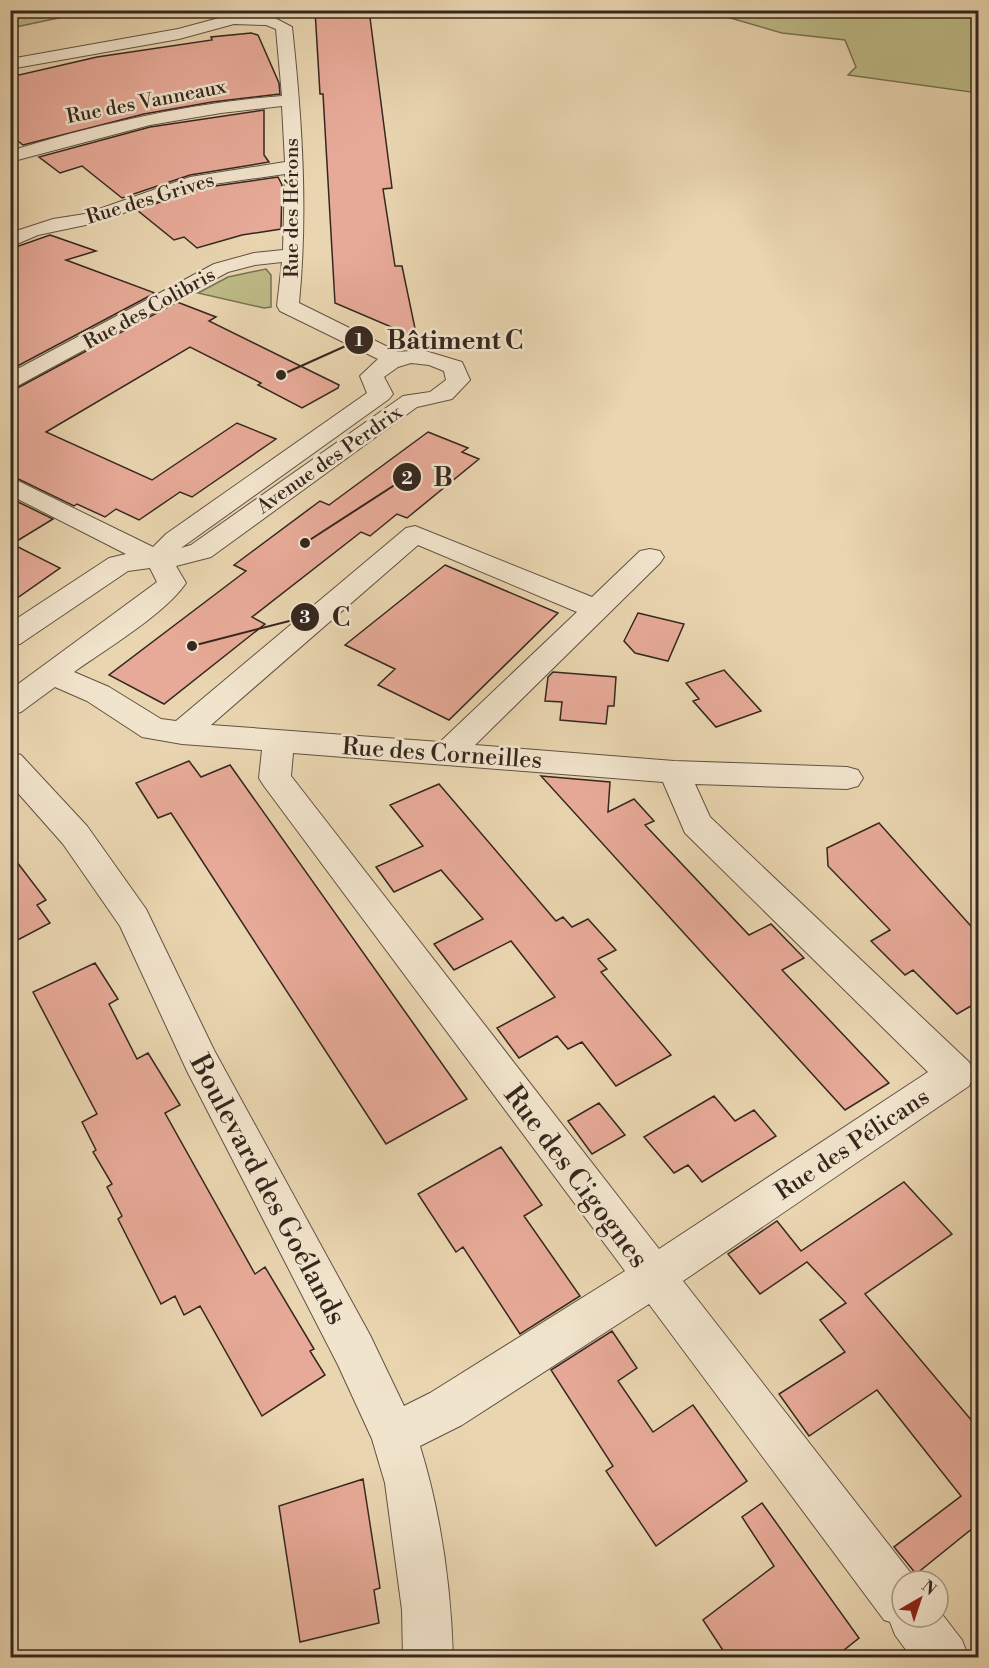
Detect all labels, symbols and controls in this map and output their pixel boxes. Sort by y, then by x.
street label: Rue des Vanneaux [64,75,229,130]
street label: Rue des Hérons [280,138,305,278]
street label: Rue des Grives [83,168,218,231]
street label: Rue des Colibris [79,263,220,356]
callout: Bâtiment C [344,318,535,362]
text: Bâtiment C [387,325,523,357]
text: 1 [355,329,364,352]
street label: Avenue des Perdrix [251,400,408,521]
callout: B [392,455,465,499]
text: B [433,462,453,494]
text: 2 [401,467,413,490]
callout: C [290,595,362,639]
text: C [332,602,350,634]
text: 3 [300,606,311,629]
street label: Rue des Corneilles [341,732,543,776]
street label: Boulevard des Goélands [181,1048,354,1331]
street label: Rue des Cigognes [496,1079,656,1275]
street label: Rue des Pélicans [770,1082,935,1207]
north arrow [890,1569,950,1629]
text: N [918,1576,940,1600]

